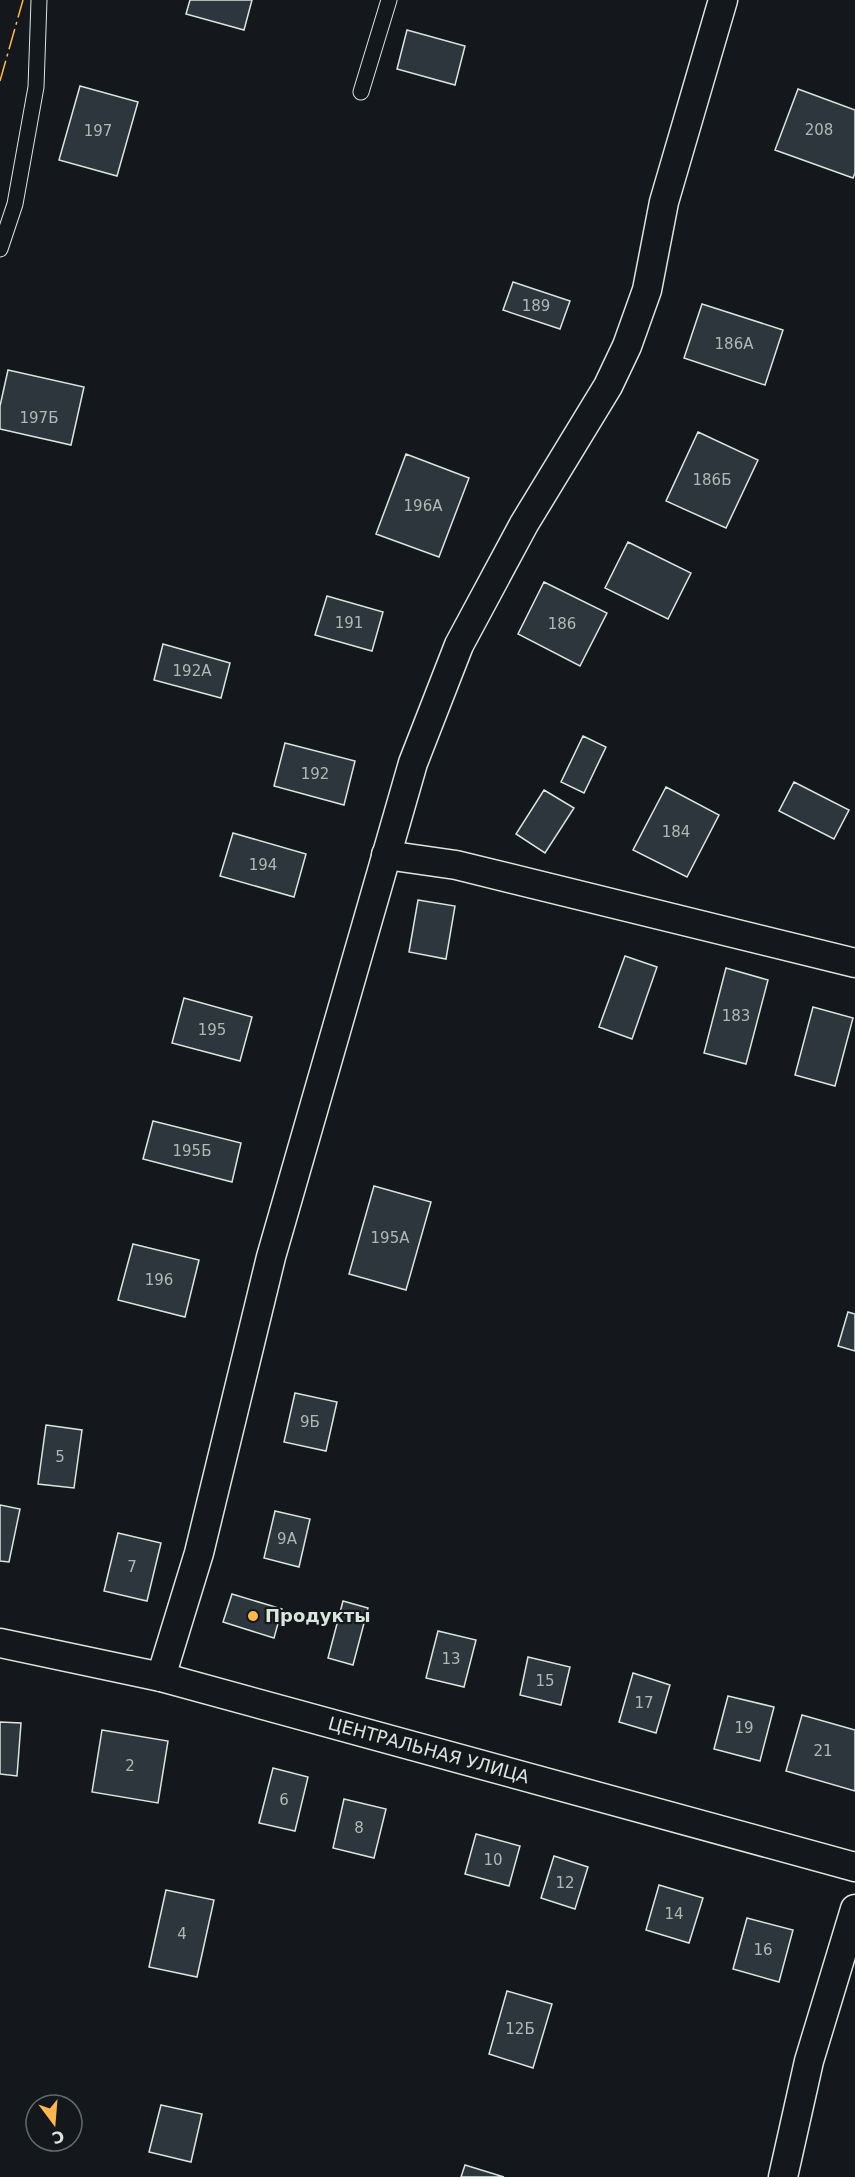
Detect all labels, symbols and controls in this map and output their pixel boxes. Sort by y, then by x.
house number: 208 [805,121,833,139]
house number: 197 [84,122,112,140]
house number: 189 [522,297,550,315]
house number: 186А [715,335,754,353]
house number: 197Б [20,409,58,427]
house number: 186Б [693,471,731,489]
house number: 196А [404,497,443,515]
house number: 191 [335,614,363,632]
house number: 186 [548,615,576,633]
house number: 192А [173,662,212,680]
house number: 192 [301,765,329,783]
house number: 184 [662,823,690,841]
house number: 194 [249,856,277,874]
house number: 183 [722,1007,750,1025]
house number: 195 [198,1021,226,1039]
house number: 195Б [173,1142,211,1160]
house number: 195А [371,1229,410,1247]
house number: 196 [145,1271,173,1289]
house number: 9Б [300,1413,320,1431]
house number: 5 [55,1448,65,1466]
house number: 9А [277,1530,298,1548]
house number: 7 [127,1558,137,1576]
place label: Продукты [265,1605,371,1626]
marker: Продукты [246,1609,260,1623]
house number: 13 [441,1650,461,1668]
house number: 15 [535,1672,555,1690]
house number: 17 [634,1694,654,1712]
street label: ЦЕНТРАЛЬНАЯ УЛИЦА [326,1712,532,1787]
house number: 19 [734,1719,754,1737]
house number: 21 [813,1742,833,1760]
house number: 2 [125,1757,135,1775]
house number: 6 [279,1791,289,1809]
house number: 8 [354,1819,364,1837]
house number: 10 [483,1851,503,1869]
house number: 12 [555,1874,575,1892]
house number: 14 [664,1905,684,1923]
house number: 4 [177,1925,187,1943]
house number: 16 [753,1941,773,1959]
house number: 12Б [505,2020,535,2038]
north arrow [24,2093,84,2153]
text: С [50,2126,66,2148]

